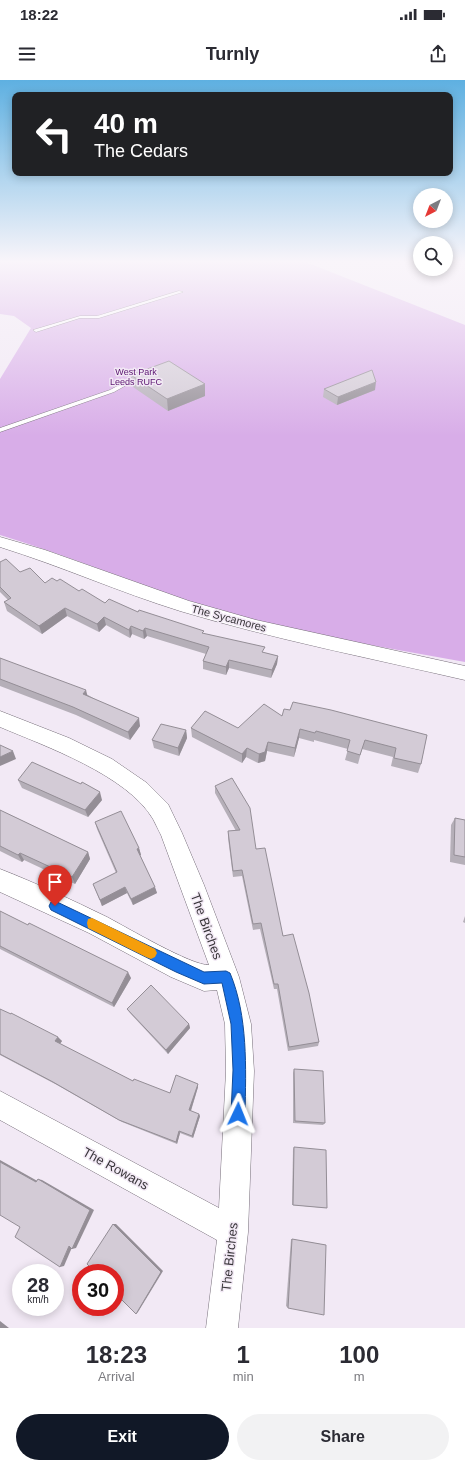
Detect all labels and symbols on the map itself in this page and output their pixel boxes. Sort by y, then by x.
north arrow [413,188,453,228]
park label: West Park Leeds RUFC [110,367,163,387]
street label: The Sycamores [190,602,268,634]
pin [38,865,72,906]
street label: The Birches [188,891,226,962]
position arrow [217,1093,259,1135]
street label: The Rowans [80,1144,152,1193]
street label: The Birches [218,1221,241,1292]
speed limit sign: 30 [72,1264,124,1316]

